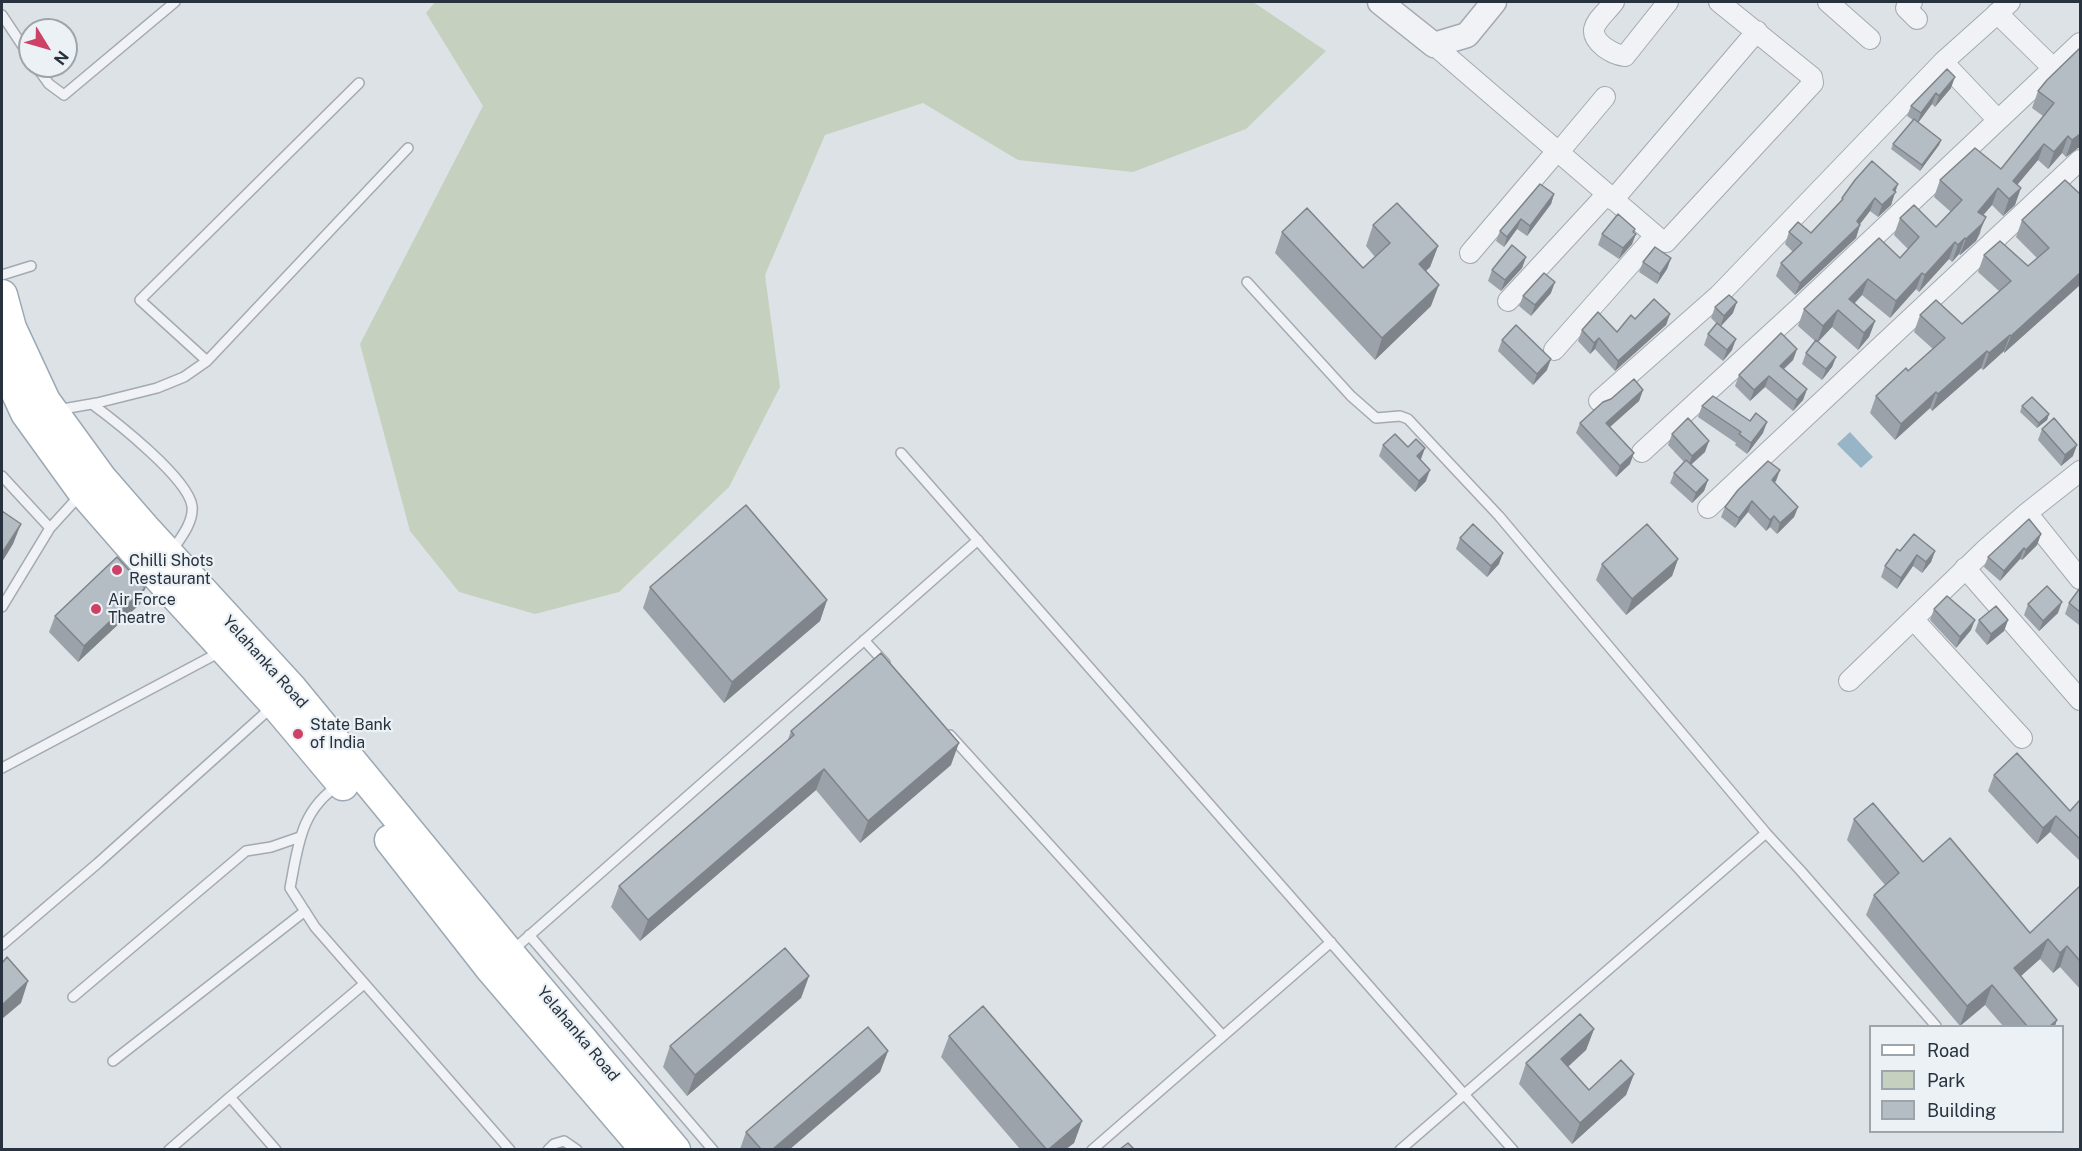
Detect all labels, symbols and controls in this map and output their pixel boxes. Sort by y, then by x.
north arrow [18,18,78,78]
text: N [50,47,73,69]
place label: Chilli Shots Restaurant [129,551,213,589]
marker: Chilli Shots Restaurant [110,563,124,577]
place label: Air Force Theatre [108,590,176,628]
marker: Air Force Theatre [89,602,103,616]
street label: Yelahanka Road [218,612,312,712]
place label: State Bank of India [310,715,392,753]
marker: State Bank of India [291,727,305,741]
street label: Yelahanka Road [533,983,623,1085]
legend [1869,1025,2064,1133]
text: Road [1927,1040,1970,1061]
text: Park [1927,1070,1965,1091]
text: Building [1927,1100,1996,1121]

